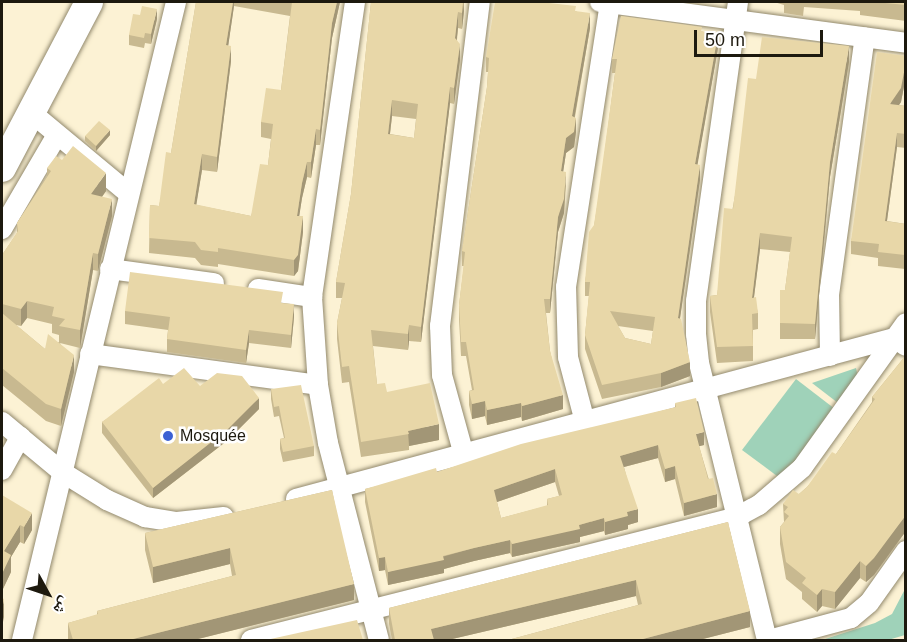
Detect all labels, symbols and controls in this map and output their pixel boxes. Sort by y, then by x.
scale bar [697,18,826,56]
text: 50 m [705,30,745,50]
place label: Mosquée [180,426,246,446]
marker: Mosquée [161,429,175,443]
north arrow [18,564,78,624]
text: ش [50,594,74,618]

